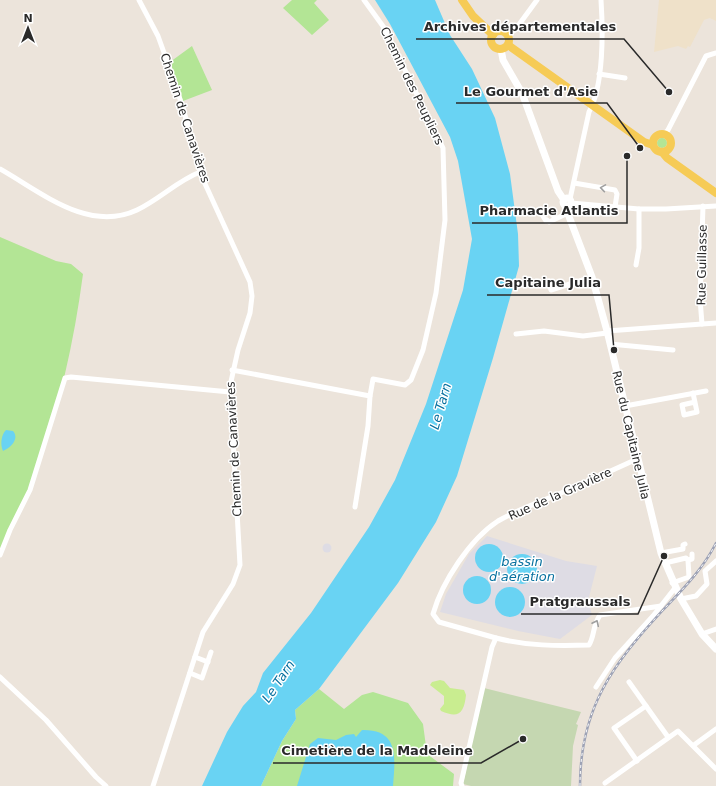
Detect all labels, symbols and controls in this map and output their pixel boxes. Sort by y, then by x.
north arrow [8,8,48,48]
text: N [23,12,33,25]
callout: Archives départementales [416,14,624,39]
text: Archives départementales [424,19,617,34]
street label: Chemin des Peupliers [377,25,447,147]
street label: Chemin de Canavières [157,51,213,185]
callout: Le Gourmet d'Asie [456,78,607,103]
text: Le Gourmet d'Asie [464,84,598,99]
one-way arrow [600,184,607,193]
callout: Pharmacie Atlantis [472,198,627,223]
text: Pharmacie Atlantis [480,203,619,218]
street label: Rue Guillasse [694,225,710,305]
callout: Capitaine Julia [487,270,609,295]
text: Capitaine Julia [495,275,601,290]
street label: Rue du Capitaine Julia [609,369,653,501]
street label: Chemin de Canavières [223,381,245,517]
water label: Le Tarn [427,381,454,431]
street label: Rue de la Gravière [506,465,614,523]
water label: bassin d'aération [489,554,555,584]
callout: Pratgraussals [521,589,638,614]
text: Pratgraussals [529,594,631,609]
one-way arrow [591,620,599,627]
water label: Le Tarn [259,657,298,705]
callout: Cimetière de la Madeleine [273,738,481,763]
text: Cimetière de la Madeleine [281,743,473,758]

